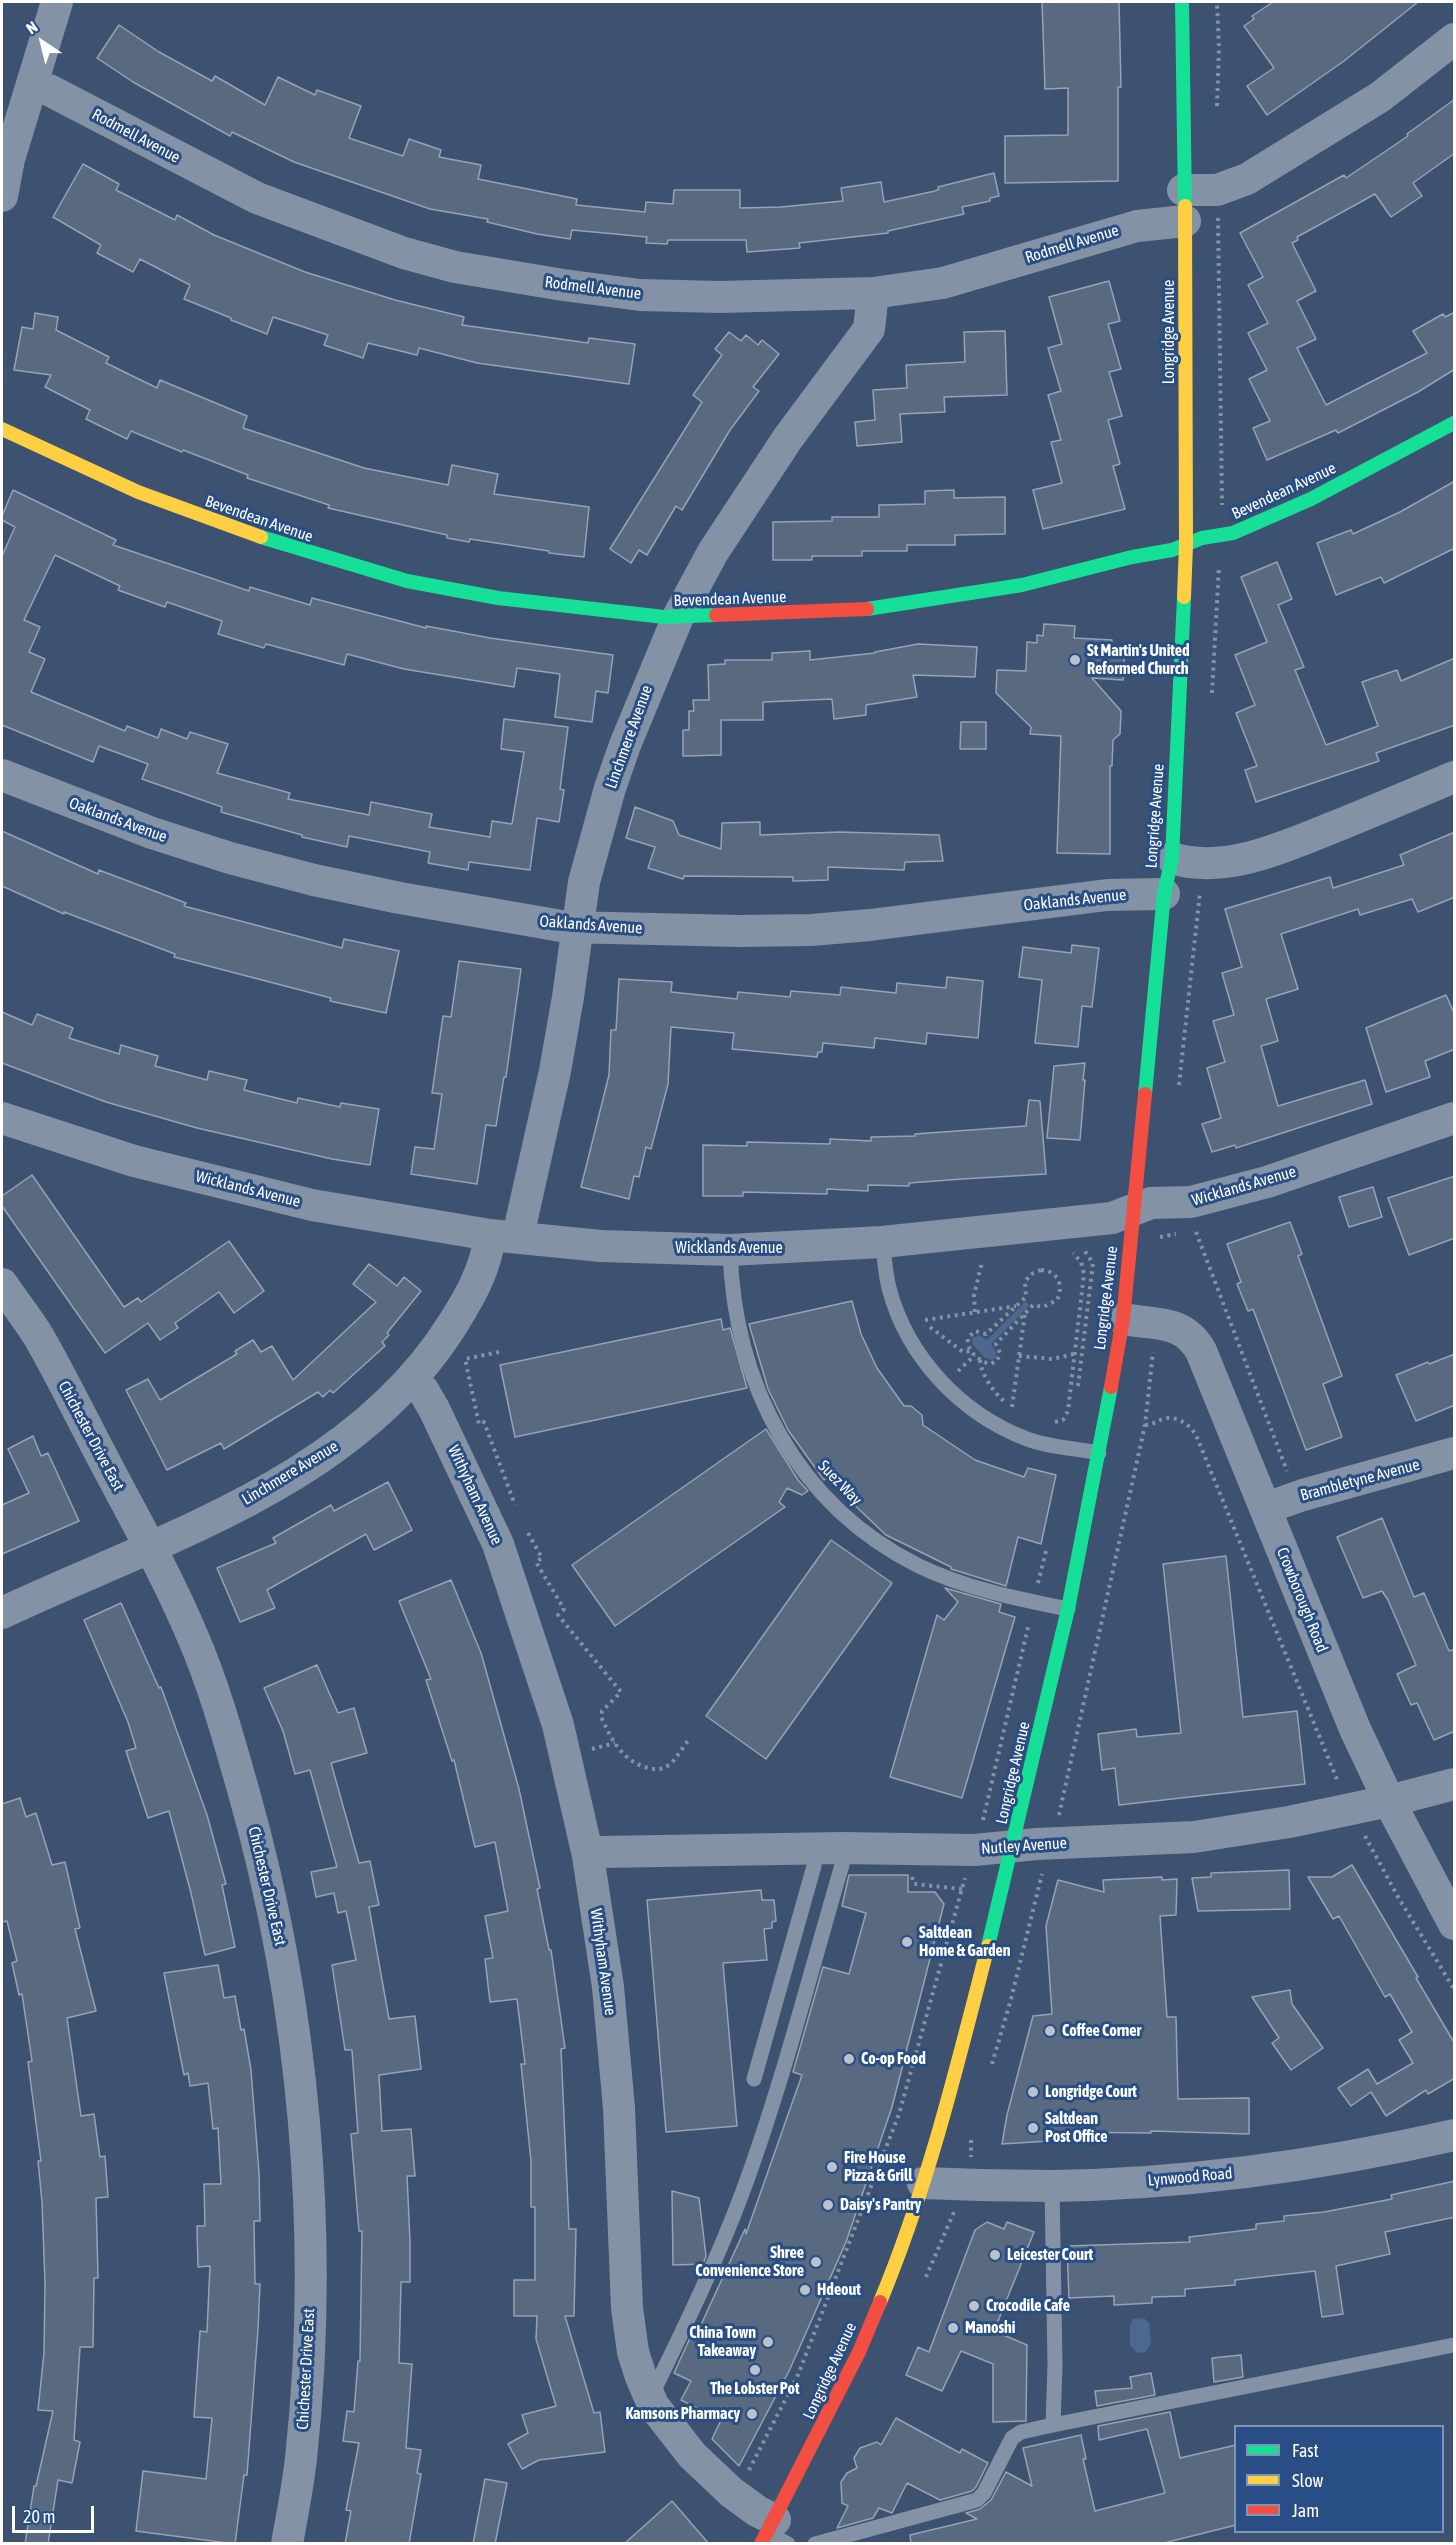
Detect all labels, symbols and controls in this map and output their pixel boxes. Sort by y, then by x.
north arrow [12,12,72,72]
text: N [23,17,41,37]
street label: Rodmell Avenue [89,105,183,167]
street label: Rodmell Avenue [1023,221,1121,267]
street label: Rodmell Avenue [544,273,642,303]
street label: Longridge Avenue [1159,280,1179,384]
street label: Bevendean Avenue [1229,458,1339,524]
street label: Bevendean Avenue [203,492,315,546]
street label: Bevendean Avenue [673,587,787,611]
place label: St Martin's United Reformed Church [1087,641,1190,679]
marker: St Martin's United Reformed Church [1068,653,1082,667]
street label: Linchmere Avenue [601,683,657,791]
street label: Longridge Avenue [1142,763,1168,869]
street label: Oaklands Avenue [66,793,170,847]
street label: Oaklands Avenue [1023,885,1127,915]
street label: Oaklands Avenue [539,912,643,938]
street label: Wicklands Avenue [1190,1162,1298,1210]
street label: Wicklands Avenue [194,1167,302,1211]
street label: Wicklands Avenue [675,1238,783,1258]
street label: Longridge Avenue [1090,1245,1122,1351]
street label: Chichester Drive East [54,1378,128,1494]
street label: Linchmere Avenue [239,1437,341,1509]
street label: Withyham Avenue [444,1442,506,1548]
street label: Brambletyne Avenue [1298,1455,1422,1505]
street label: Suez Way [814,1457,866,1509]
street label: Crowborough Road [1272,1545,1332,1655]
street label: Longridge Avenue [992,1720,1034,1826]
street label: Chichester Drive East [244,1825,290,1947]
street label: Nutley Avenue [980,1833,1068,1859]
street label: Withyham Avenue [586,1907,620,2017]
place label: Saltdean Home & Garden [919,1923,1011,1961]
marker: Saltdean Home & Garden [900,1935,914,1949]
place label: Coffee Corner [1062,2021,1141,2041]
marker: Coffee Corner [1043,2024,1057,2038]
place label: Co-op Food [861,2049,926,2069]
marker: Co-op Food [842,2052,856,2066]
place label: Longridge Court [1045,2082,1137,2102]
marker: Longridge Court [1026,2085,1040,2099]
place label: Saltdean Post Office [1045,2109,1108,2147]
marker: Saltdean Post Office [1026,2121,1040,2135]
place label: Fire House Pizza & Grill [844,2148,912,2186]
marker: Fire House Pizza & Grill [825,2160,839,2174]
street label: Lynwood Road [1147,2164,1233,2190]
place label: Daisy's Pantry [840,2195,921,2215]
marker: Daisy's Pantry [821,2198,835,2212]
place label: Shree Convenience Store [695,2243,804,2281]
place label: Leicester Court [1007,2245,1093,2265]
marker: Leicester Court [988,2248,1002,2262]
marker: Shree Convenience Store [809,2255,823,2269]
place label: Hdeout [817,2280,861,2300]
marker: Hdeout [798,2283,812,2297]
place label: Crocodile Cafe [986,2296,1070,2316]
marker: Crocodile Cafe [967,2299,981,2313]
street label: Chichester Drive East [293,2308,319,2430]
place label: Manoshi [965,2318,1016,2338]
street label: Longridge Avenue [799,2320,861,2422]
marker: Manoshi [946,2321,960,2335]
place label: China Town Takeaway [689,2323,756,2361]
marker: China Town Takeaway [761,2335,775,2349]
marker: The Lobster Pot [748,2363,762,2377]
place label: The Lobster Pot [710,2379,800,2399]
place label: Kamsons Pharmacy [626,2404,740,2424]
marker: Kamsons Pharmacy [745,2407,759,2421]
legend [1234,2425,1444,2533]
text: Fast [1292,2440,1319,2461]
text: Slow [1292,2470,1323,2491]
scale bar [15,2494,98,2532]
text: Jam [1292,2500,1319,2521]
text: 20 m [23,2506,55,2527]

